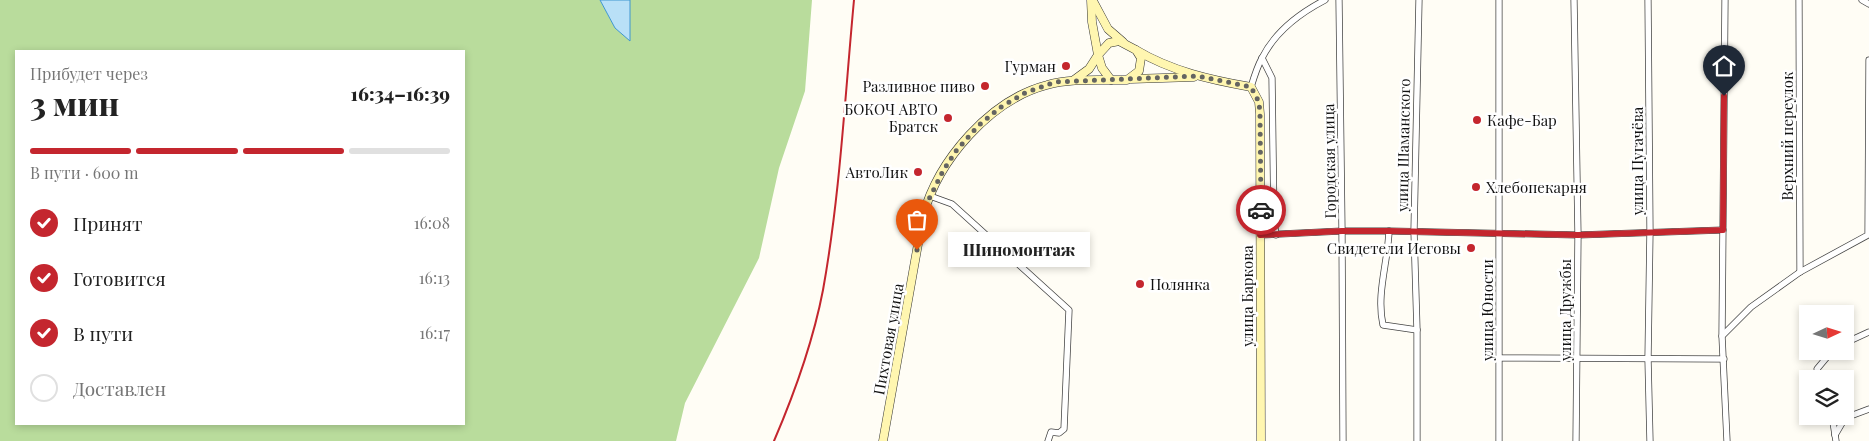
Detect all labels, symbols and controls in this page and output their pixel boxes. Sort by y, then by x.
pin [1703,45,1745,96]
icon: home [1710,52,1738,80]
place label: Гурман [1005,56,1056,76]
marker: Гурман [1060,60,1072,72]
text: Прибудет через [30,63,148,84]
street label: Верхний переулок [1777,71,1797,200]
place label: Разливное пиво [862,76,975,96]
street label: улица Шаманского [1392,78,1414,213]
text: 16:34–16:39 [351,80,450,106]
marker: Разливное пиво [979,80,991,92]
text: 3 мин [30,81,119,124]
place label: БОКОЧ АВТО Братск [844,99,938,136]
street label: Городская улица [1318,103,1340,219]
street label: улица Пугачёва [1627,106,1647,216]
place label: Кафе-Бар [1487,110,1557,130]
marker: БОКОЧ АВТО Братск [942,112,954,124]
marker: Кафе-Бар [1471,114,1483,126]
text: В пути · 600 m [30,162,139,183]
place label: АвтоЛик [845,162,908,182]
marker: АвтоЛик [912,166,924,178]
place label: Хлебопекарня [1486,177,1587,197]
marker: Хлебопекарня [1470,181,1482,193]
courier [1236,185,1286,235]
icon: car [1247,196,1275,224]
pin [896,199,938,250]
icon: bag [903,206,931,234]
icon: check [30,209,58,237]
text: Принят [73,210,142,236]
text: 16:08 [414,212,450,233]
callout: Шиномонтаж [947,232,1090,268]
place label: Свидетели Иеговы [1327,238,1461,258]
text: Шиномонтаж [963,239,1075,260]
marker: Свидетели Иеговы [1465,242,1477,254]
street label: улица Баркова [1237,245,1257,348]
street label: улица Юности [1477,259,1497,362]
street label: улица Дружбы [1555,259,1575,362]
icon: check [30,264,58,292]
text: Готовится [73,265,166,291]
text: 16:13 [419,267,450,288]
place label: Полянка [1150,274,1211,294]
marker: Полянка [1134,278,1146,290]
street label: Пихтовая улица [868,281,908,396]
north arrow [1799,305,1854,360]
map controls [1799,305,1854,425]
icon: check [30,319,58,347]
text: В пути [73,320,133,346]
text: 16:17 [419,322,450,343]
button: layers [1799,370,1854,425]
text: Доставлен [73,375,166,401]

